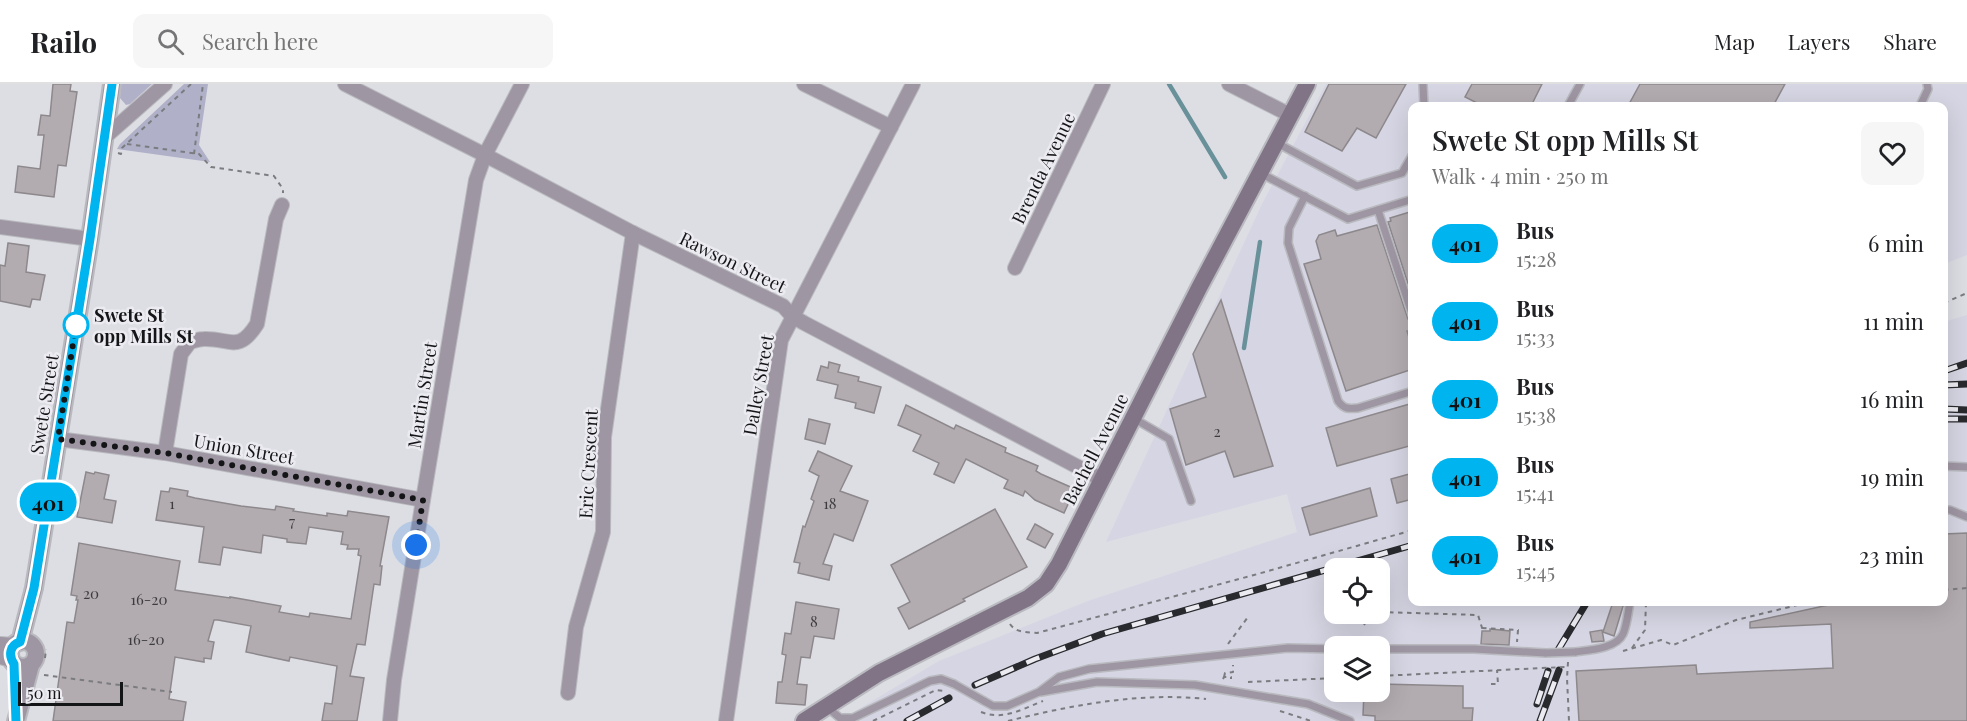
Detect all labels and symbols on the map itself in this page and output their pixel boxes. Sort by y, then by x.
street label: Brenda Avenue [1006,108,1080,228]
street label: Rawson Street [676,226,791,298]
place label: Swete St opp Mills St [94,303,194,348]
marker: Swete St opp Mills St [63,312,89,338]
street label: Dalley Street [737,332,779,437]
street label: Martin Street [402,339,442,450]
street label: Swete Street [24,352,64,456]
street label: Bachell Avenue [1057,389,1133,509]
street label: Eric Crescent [573,408,603,519]
house number: 2 [1213,421,1221,441]
street label: Union Street [192,428,297,470]
line badge: 401 [14,482,82,522]
house number: 1 [169,493,175,513]
house number: 18 [823,493,837,513]
house number: 7 [289,511,295,531]
your location [401,530,431,560]
house number: 20 [83,583,99,603]
house number: 16-20 [131,589,167,609]
house number: 8 [810,611,818,631]
house number: 16-20 [128,629,164,649]
scale bar [18,679,123,706]

